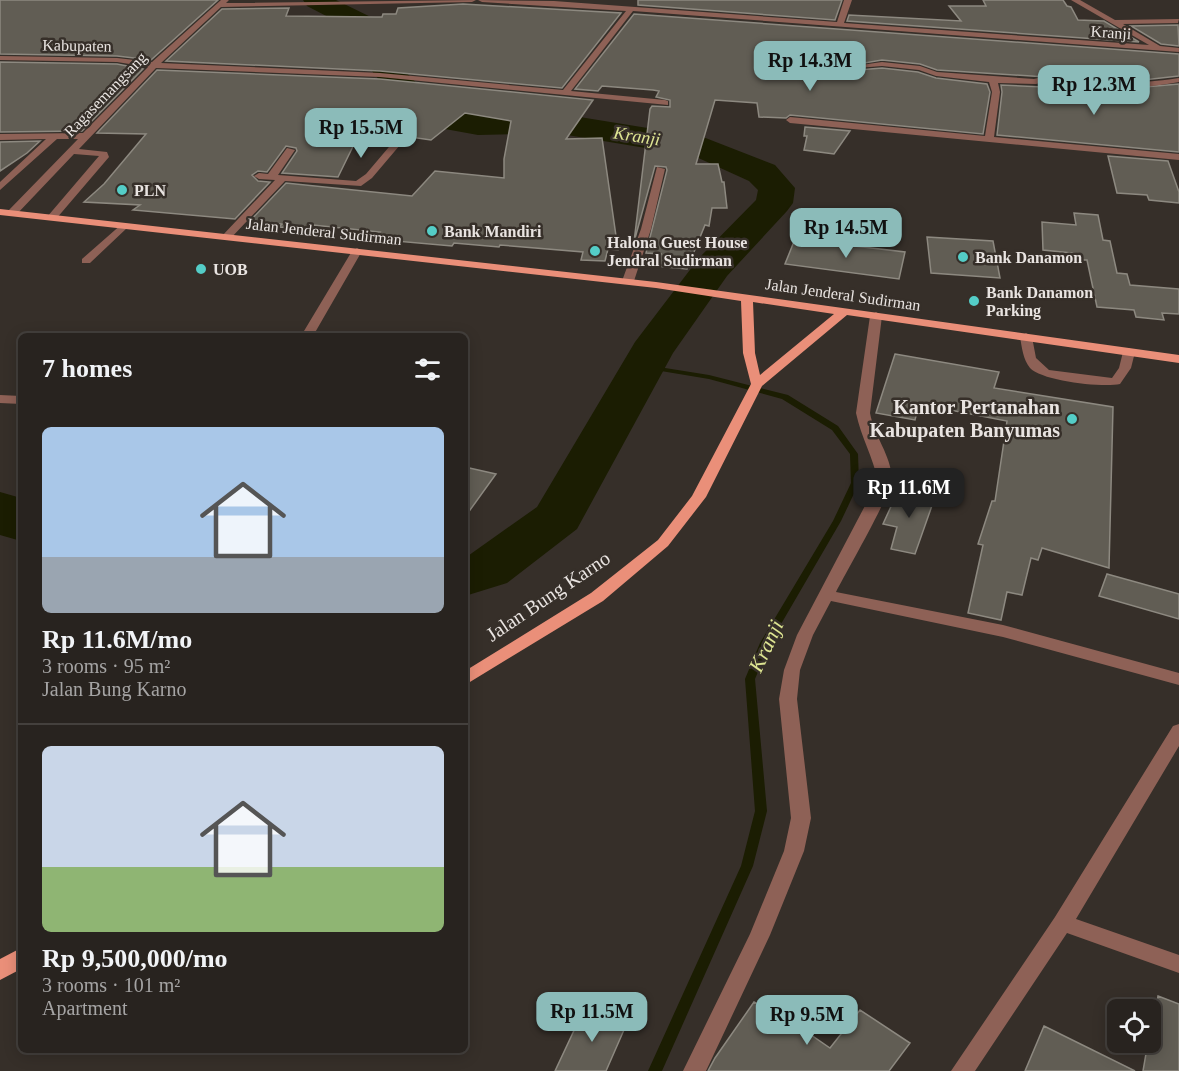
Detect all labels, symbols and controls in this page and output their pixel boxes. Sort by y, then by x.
street label: Kranji [1090,23,1132,43]
street label: Kabupaten [42,36,112,56]
pin: Rp 14.3M [748,41,872,92]
street label: Ragasemangsang [61,48,151,141]
text: Rp 14.3M [768,49,852,71]
pin: Rp 12.3M [1032,65,1156,116]
text: Rp 12.3M [1052,73,1136,95]
pin: Rp 15.5M [299,108,423,159]
text: Rp 15.5M [319,116,403,138]
water label: Kranji [611,122,662,150]
place label: PLN [134,182,166,199]
marker: PLN [115,183,129,197]
pin: Rp 14.5M [784,208,908,259]
street label: Jalan Jenderal Sudirman [245,215,403,248]
text: Rp 14.5M [804,216,888,238]
place label: Bank Mandiri [444,223,542,240]
marker: Bank Mandiri [425,224,439,238]
place label: Halona Guest House Jendral Sudirman [607,234,747,269]
marker: Halona Guest House Jendral Sudirman [588,244,602,258]
place label: Bank Danamon [975,249,1082,266]
marker: Bank Danamon [956,250,970,264]
place label: UOB [213,261,248,278]
marker: UOB [194,262,208,276]
street label: Jalan Jenderal Sudirman [764,275,922,314]
place label: Bank Danamon Parking [986,284,1093,320]
marker: Bank Danamon Parking [967,294,981,308]
icon: filters [411,353,444,386]
text: 7 homes [42,354,132,383]
place label: Kantor Pertanahan Kabupaten Banyumas [869,396,1060,442]
marker: Kantor Pertanahan Kabupaten Banyumas [1065,412,1079,426]
icon: home [189,466,297,574]
pin: Rp 11.6M [847,468,971,519]
text: Rp 11.6M [867,476,951,498]
street label: Jalan Bung Karno [482,547,615,646]
water label: Kranji [743,616,789,677]
text: Rp 11.6M/mo [42,625,192,654]
text: 3 rooms · 95 m² [42,655,170,677]
text: Jalan Bung Karno [42,678,186,700]
icon: home [189,785,297,893]
text: Rp 9,500,000/mo [42,944,228,973]
text: 3 rooms · 101 m² [42,974,180,996]
pin: Rp 11.5M [530,992,654,1043]
pin: Rp 9.5M [752,995,862,1046]
text: Apartment [42,997,128,1019]
map controls [1107,999,1161,1053]
button: locate [1107,999,1161,1053]
text: Rp 11.5M [550,1000,634,1022]
text: Rp 9.5M [770,1003,844,1025]

